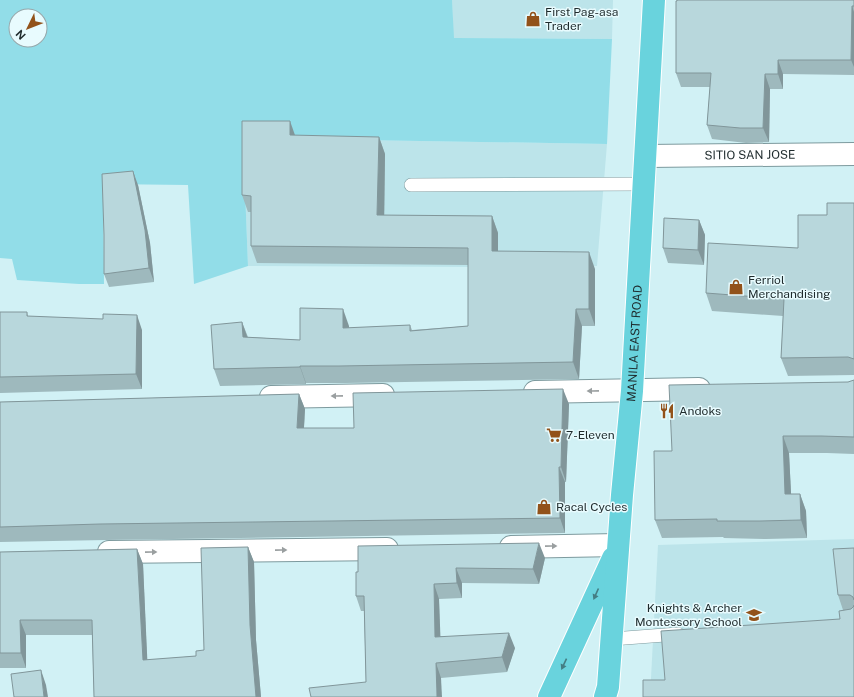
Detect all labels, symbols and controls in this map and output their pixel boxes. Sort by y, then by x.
place label: First Pag-asa Trader [545,5,618,33]
north arrow [8,8,48,48]
shop icon: First Pag-asa Trader [524,10,542,28]
text: N [13,28,28,42]
street label: SITIO SAN JOSE [704,148,796,162]
place label: Ferriol Merchandising [748,273,831,301]
shop icon: Ferriol Merchandising [727,278,745,296]
street label: MANILA EAST ROAD [624,285,645,403]
one-way arrow [586,388,599,394]
one-way arrow [330,393,343,399]
restaurant icon: Andoks [658,402,676,420]
place label: Andoks [679,404,721,418]
supermarket icon: 7-Eleven [545,426,563,444]
place label: 7-Eleven [566,428,615,442]
shop icon: Racal Cycles [535,498,553,516]
place label: Racal Cycles [556,500,627,514]
one-way arrow [545,543,558,549]
one-way arrow [275,547,288,553]
one-way arrow [145,549,158,555]
one-way arrow [593,588,599,600]
place label: Knights & Archer Montessory School [635,601,742,629]
school or university icon: Knights & Archer Montessory School [745,606,763,624]
one-way arrow [561,658,567,669]

